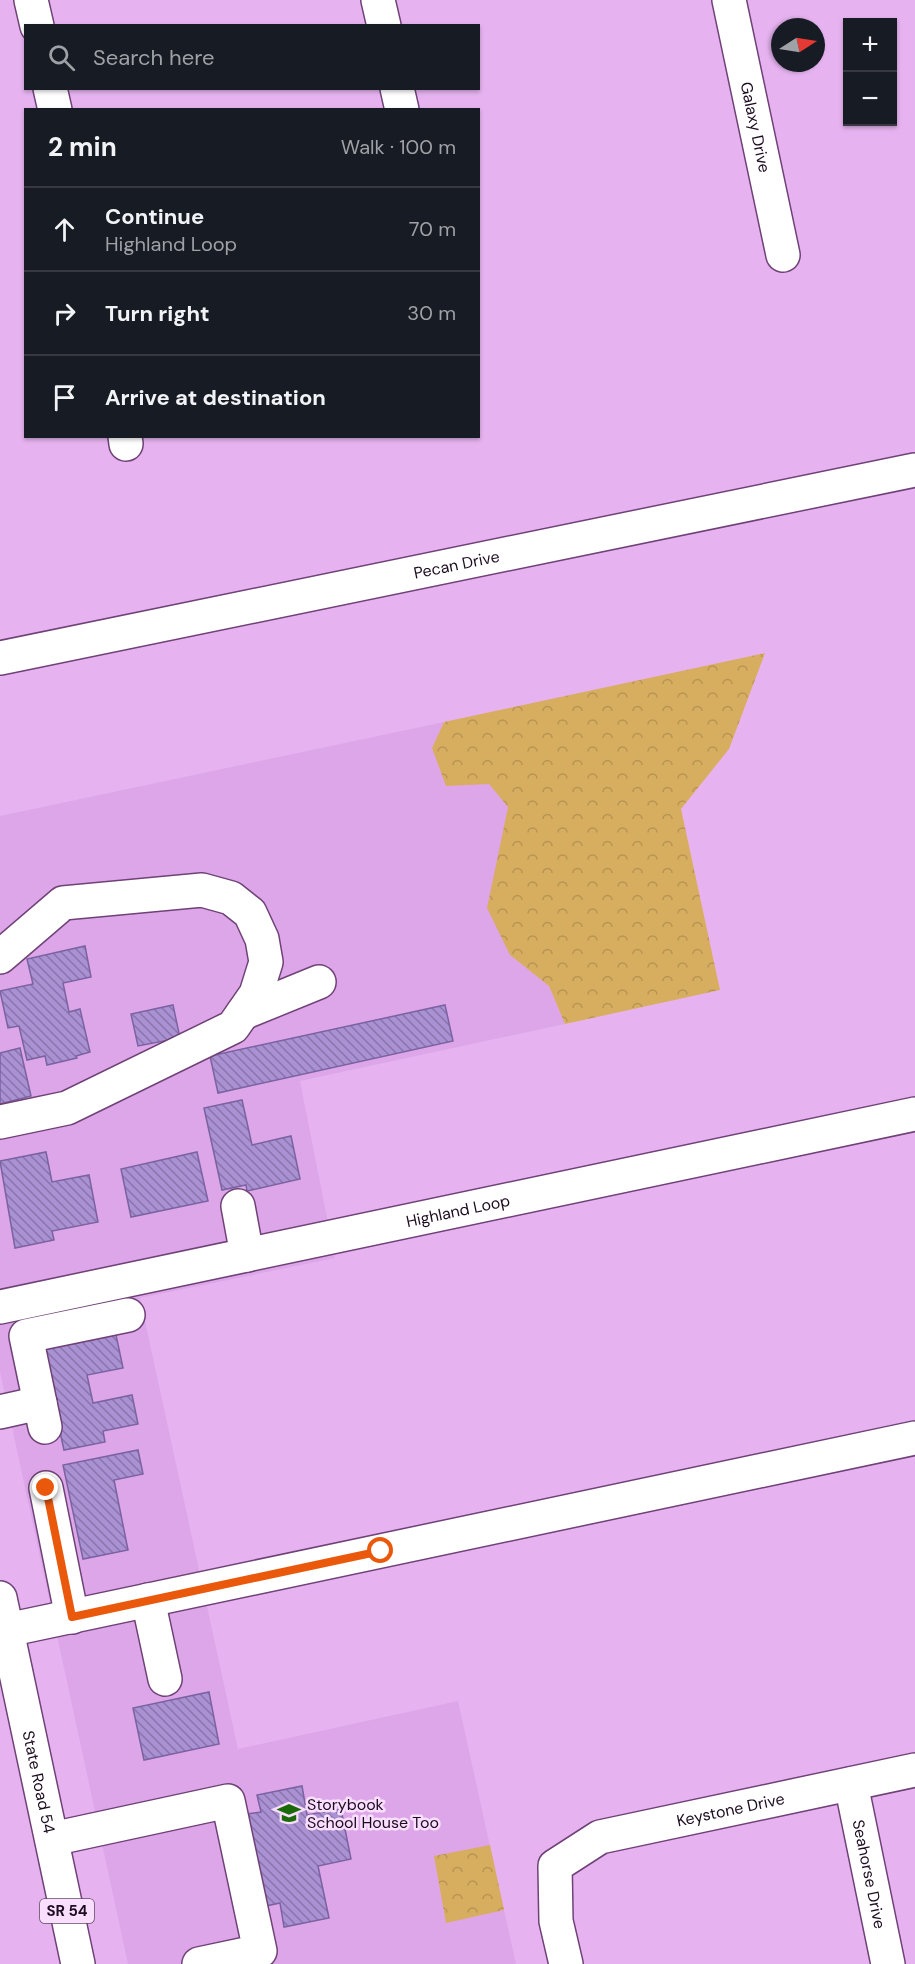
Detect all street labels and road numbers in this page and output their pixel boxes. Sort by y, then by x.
street label: Galaxy Drive [736,80,776,174]
street label: Pecan Drive [412,545,501,583]
street label: Highland Loop [404,1189,512,1232]
street label: State Road 54 [18,1729,60,1835]
street label: Keystone Drive [675,1788,786,1831]
street label: Seahorse Drive [848,1818,891,1931]
road number: SR 54 [40,1899,94,1923]

